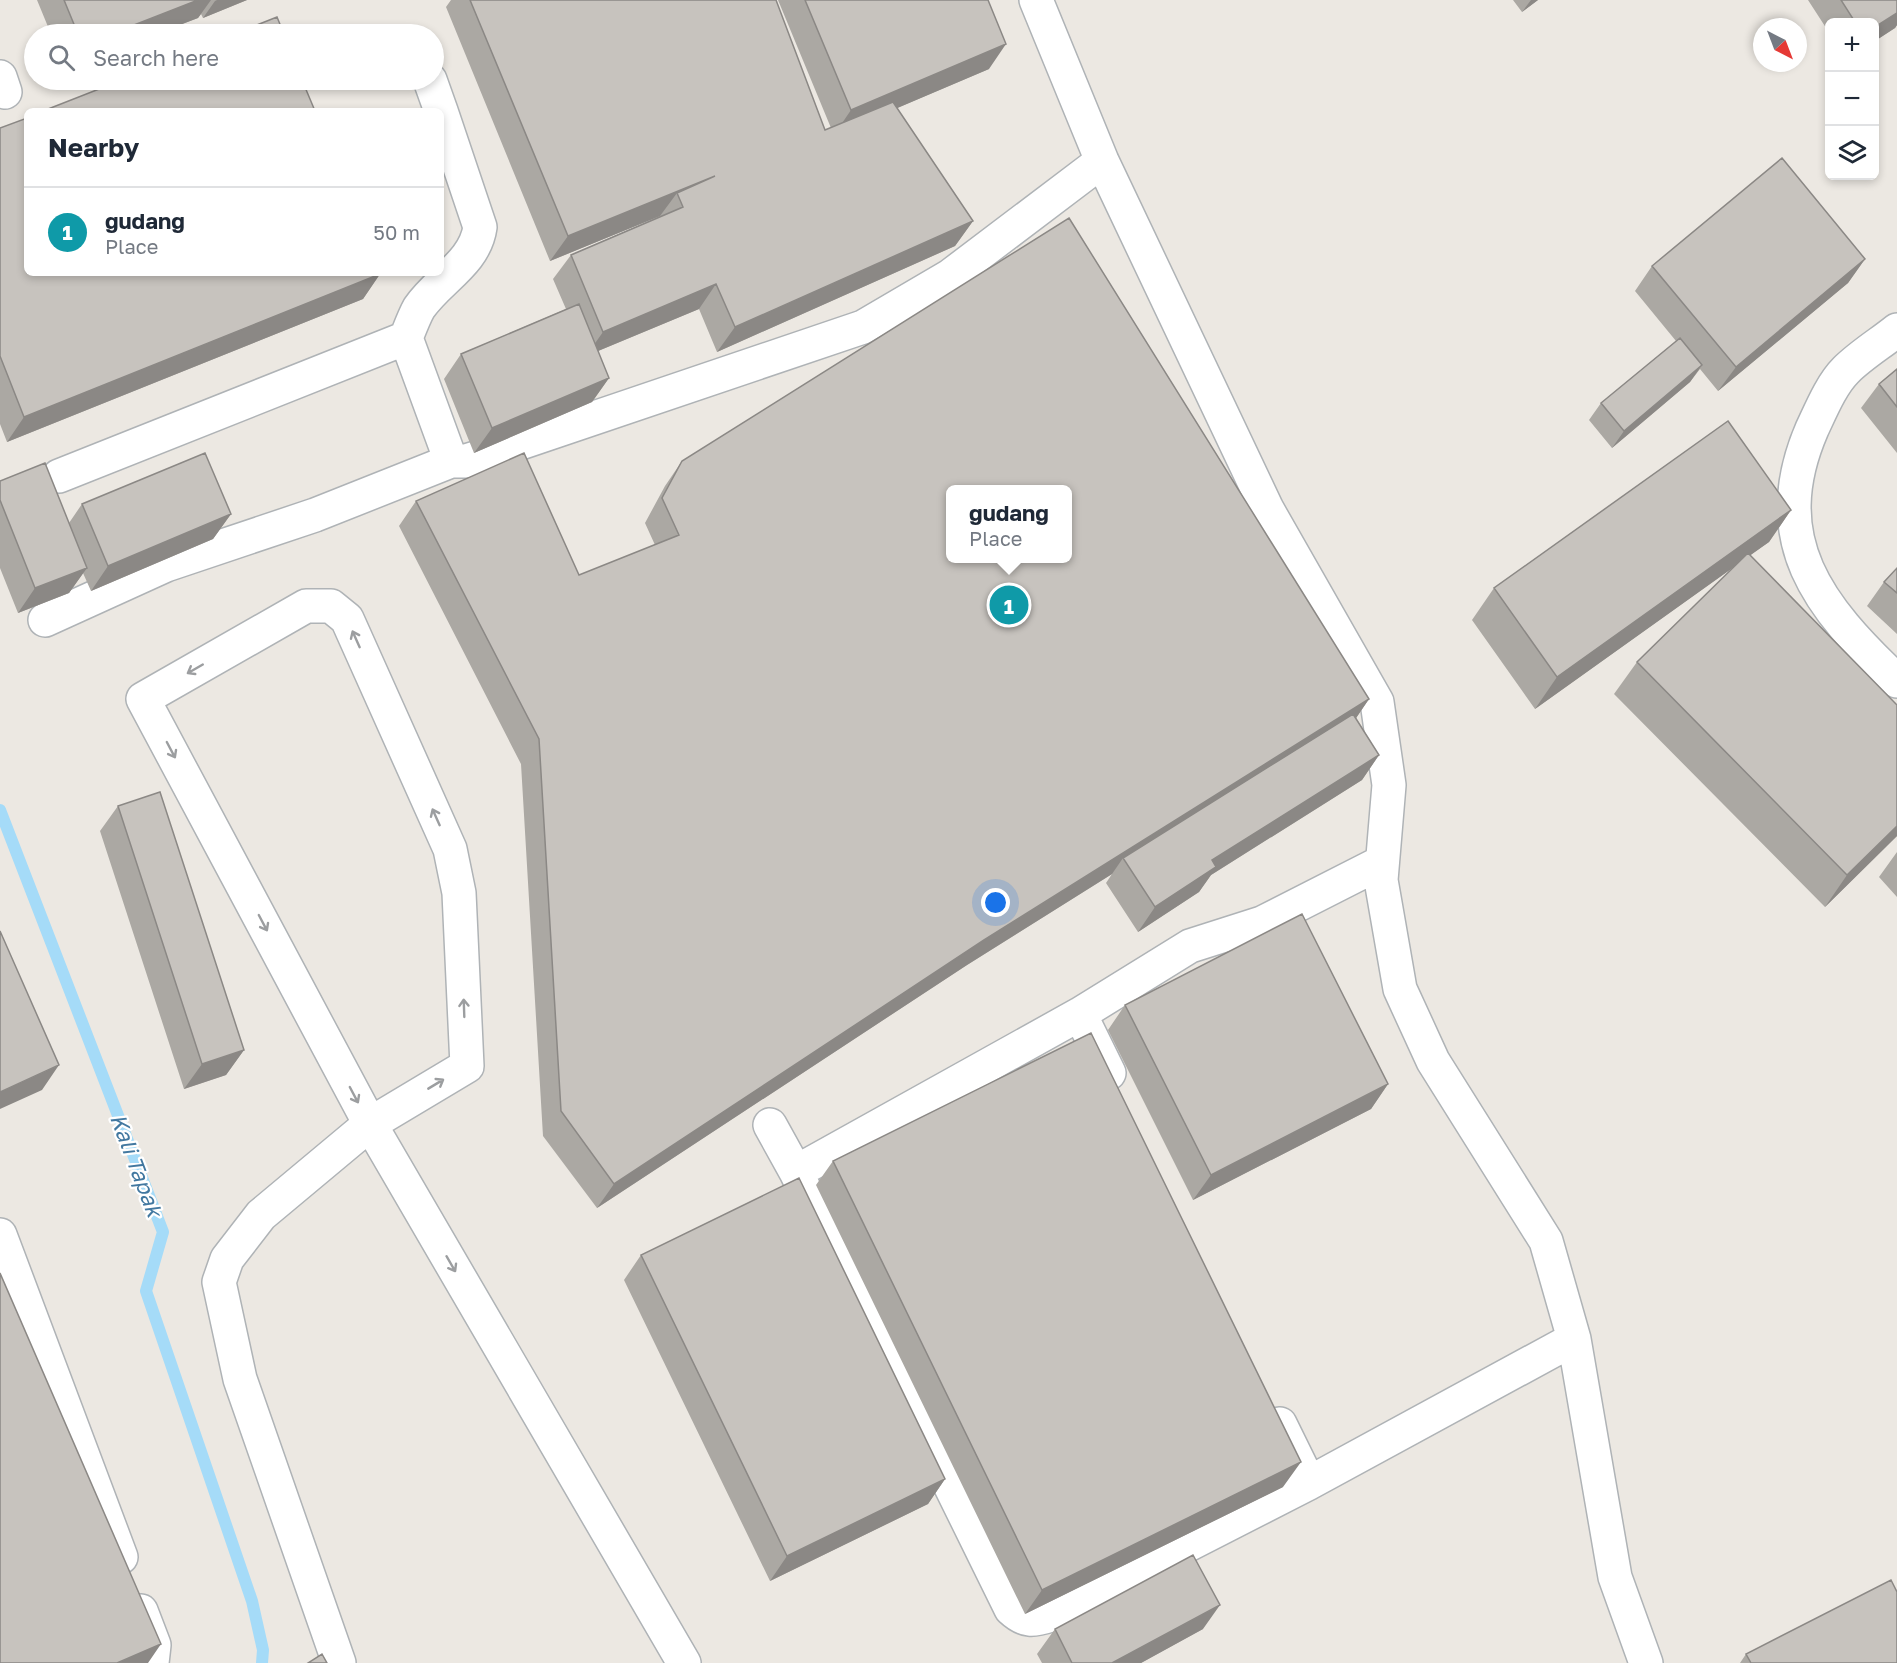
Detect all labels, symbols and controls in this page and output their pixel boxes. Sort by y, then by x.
north arrow [1753,18,1807,72]
map controls [1825,18,1879,180]
button: + [1825,18,1879,72]
search box [24,24,444,90]
icon: search [45,41,78,74]
text: Search here [93,44,219,71]
button: − [1825,72,1879,126]
button: layers [1825,126,1879,180]
text: Nearby [48,132,139,163]
text: gudang [105,207,185,234]
text: 1 [62,220,73,244]
text: 50 m [373,220,420,244]
text: Place [105,234,158,258]
popup [946,485,1072,563]
text: gudang [969,499,1049,526]
text: Place [969,526,1022,550]
pin: 1 [990,582,1028,628]
one-way arrow [349,630,360,648]
one-way arrow [187,663,204,675]
one-way arrow [166,741,177,759]
one-way arrow [430,808,441,826]
your location [981,888,1010,917]
one-way arrow [257,913,269,931]
one-way arrow [459,998,470,1018]
one-way arrow [427,1078,444,1090]
one-way arrow [349,1085,360,1103]
water label: Kali Tapak [105,1110,170,1223]
one-way arrow [446,1255,458,1272]

